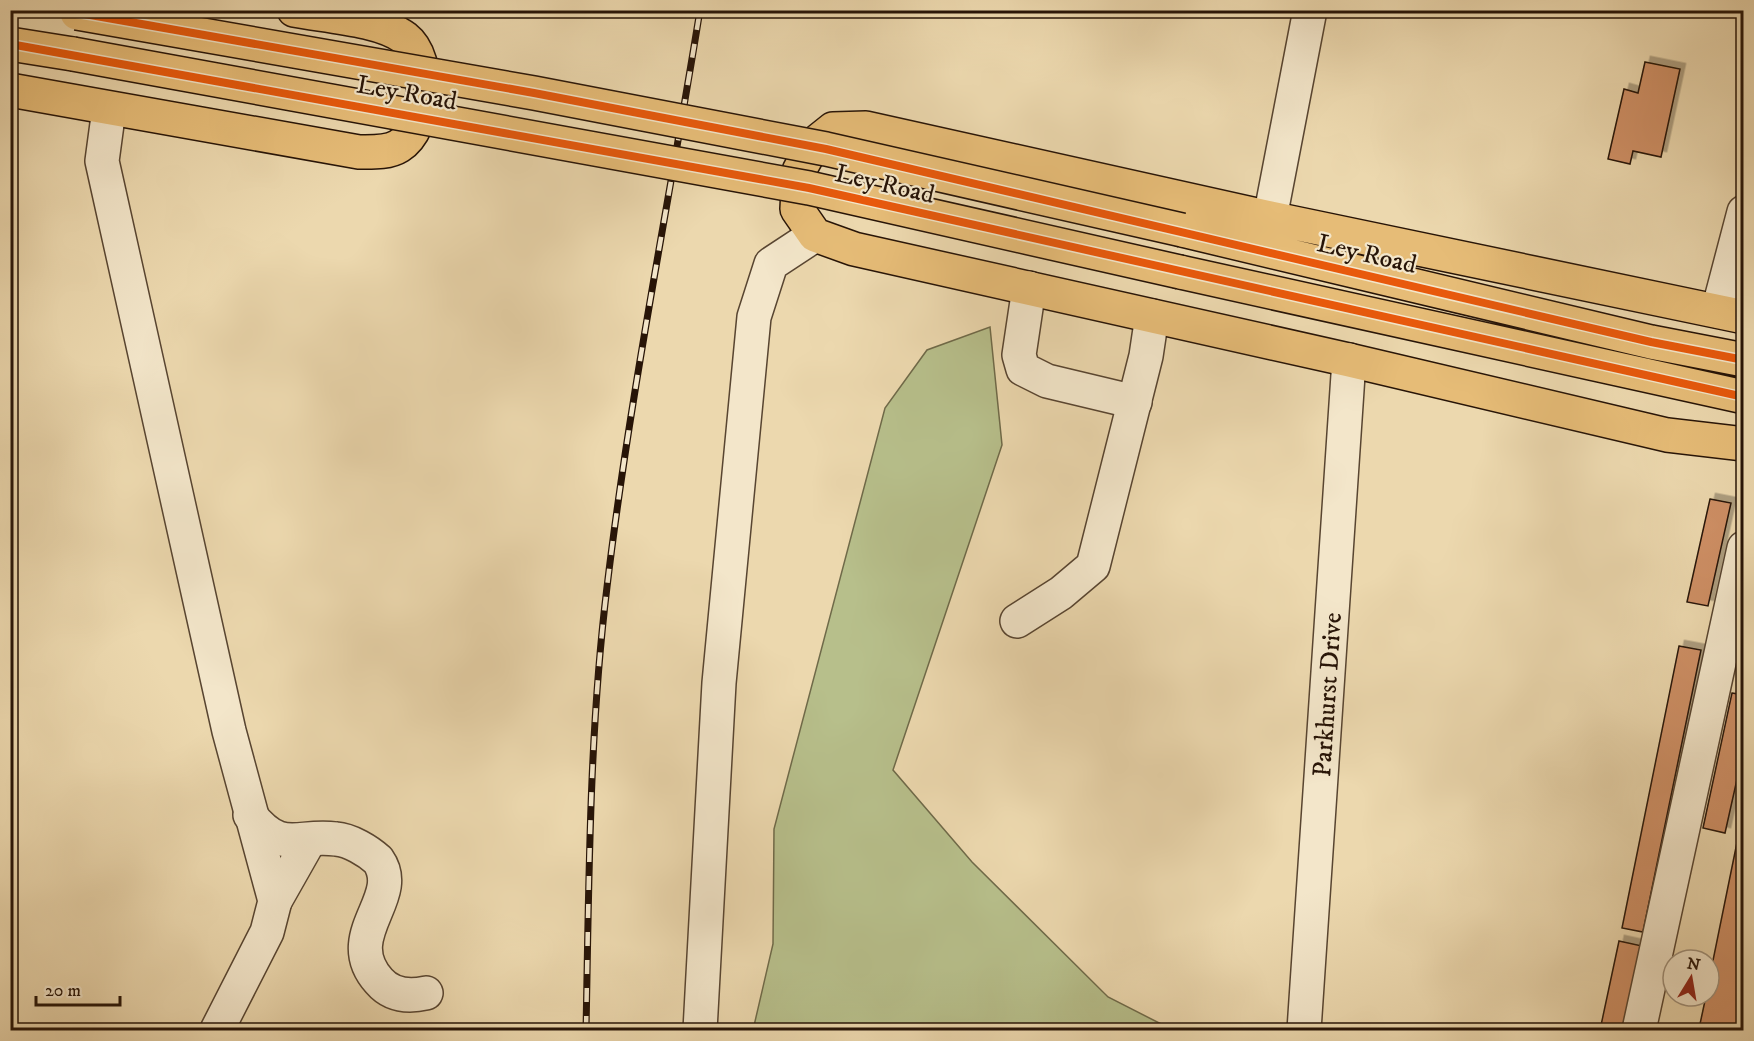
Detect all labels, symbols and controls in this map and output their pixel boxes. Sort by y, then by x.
street label: Ley Road [354,68,459,119]
street label: Ley Road [832,157,938,212]
street label: Ley Road [1314,227,1420,282]
street label: Parkhurst Drive [1306,612,1350,778]
north arrow [1661,948,1721,1008]
text: N [1685,953,1702,975]
scale bar [36,969,120,1007]
text: 20 m [45,980,81,1002]

